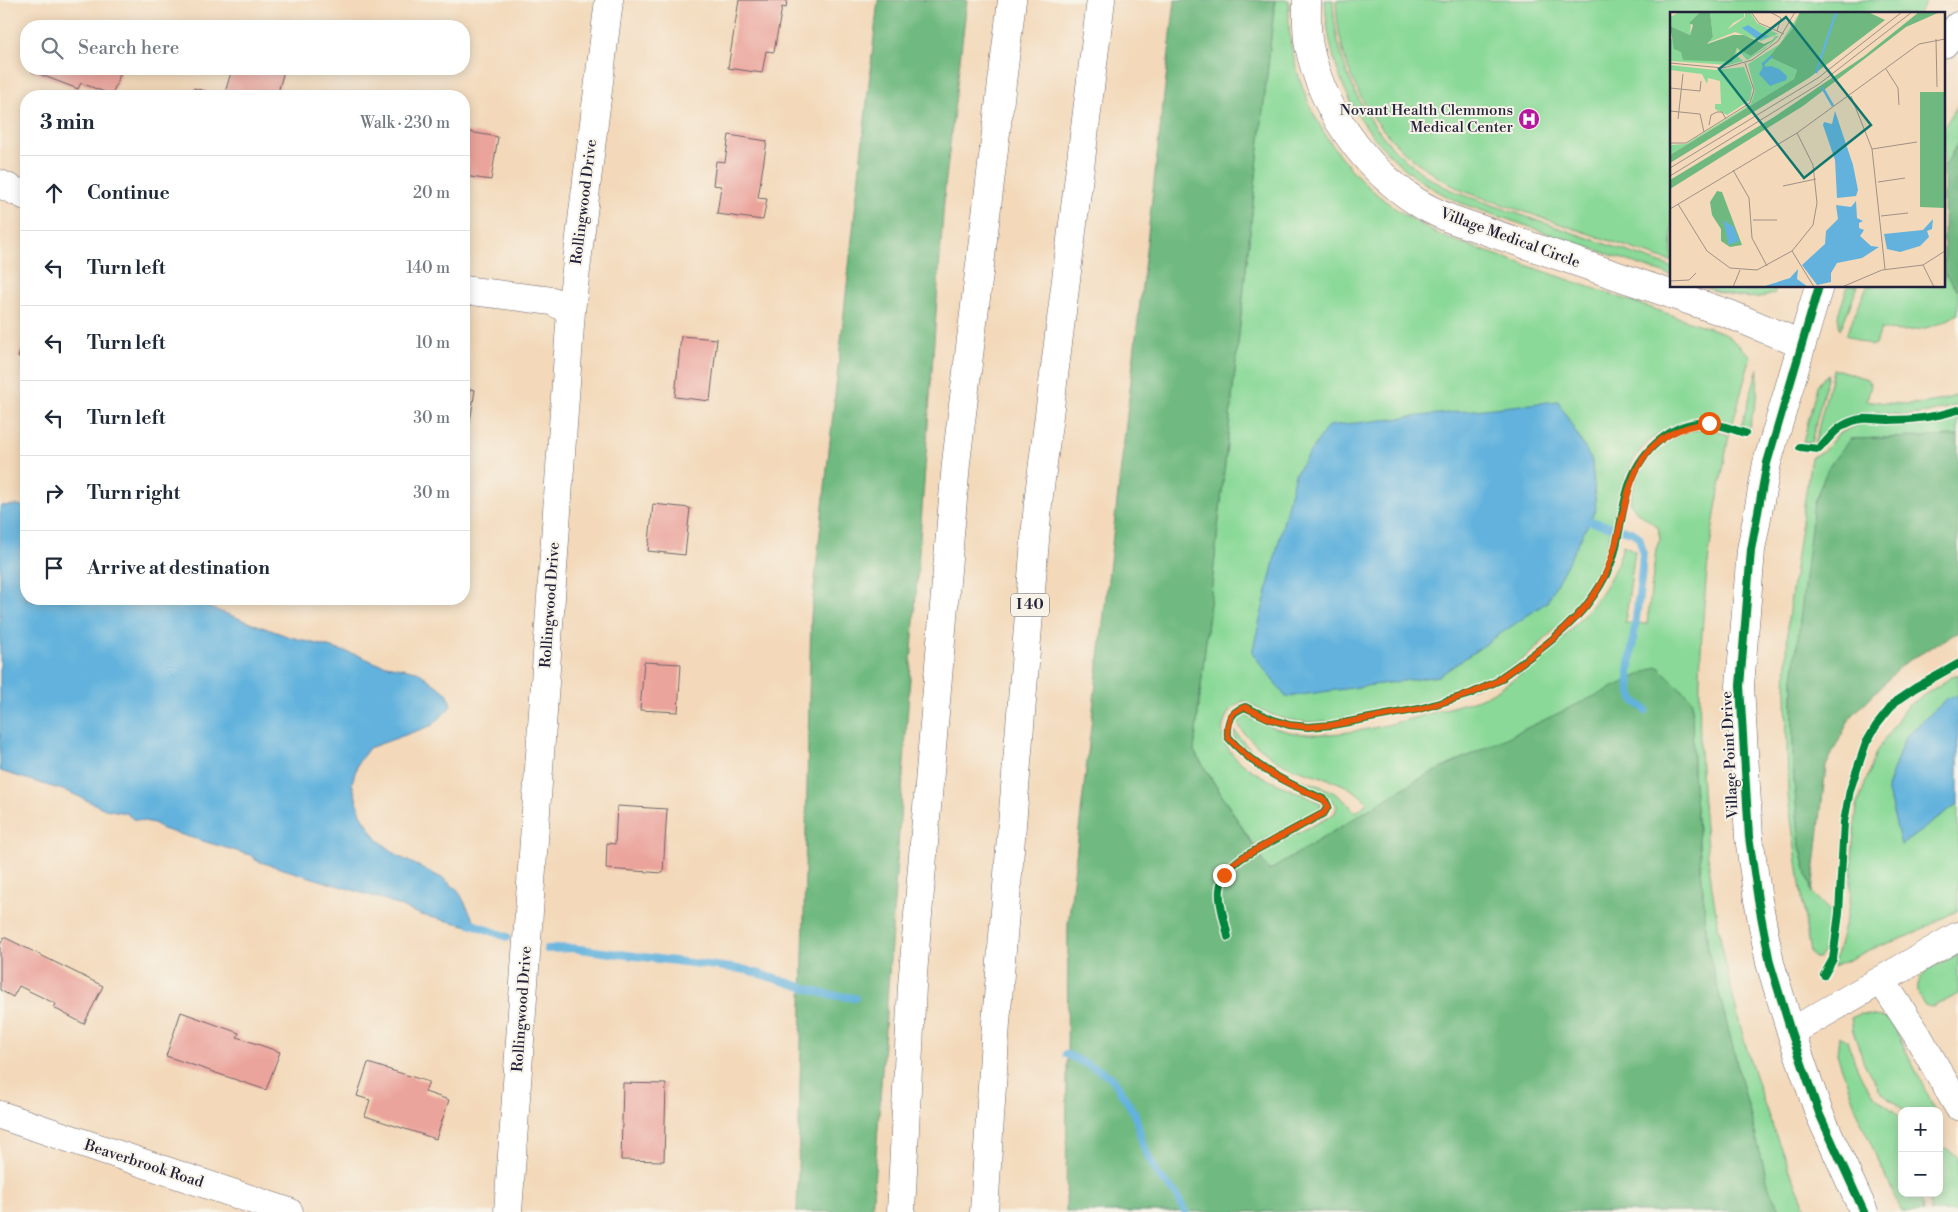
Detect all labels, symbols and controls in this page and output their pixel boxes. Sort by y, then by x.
inset map [1670,12,1946,288]
search box [20,20,470,75]
icon: search [38,34,66,62]
text: Search here [78,36,179,60]
place label: Novant Health Clemmons Medical Center [1340,101,1514,137]
hospital icon: Novant Health Clemmons Medical Center [1517,107,1541,131]
text: 3 min [40,110,95,136]
text: Walk · 230 m [360,113,450,133]
street label: Rollingwood Drive [567,138,601,266]
icon: ahead [40,179,68,207]
text: Continue [87,181,170,205]
text: 20 m [413,183,450,203]
street label: Village Medical Circle [1436,203,1583,272]
icon: left [40,254,68,282]
text: Turn left [87,256,166,280]
text: 140 m [406,258,450,278]
icon: left [40,329,68,357]
text: Turn left [87,331,166,355]
text: 10 m [416,333,450,353]
icon: left [40,404,68,432]
text: Turn left [87,406,166,430]
text: 30 m [413,408,450,428]
route start [1698,412,1721,435]
icon: right [40,479,68,507]
text: Turn right [87,481,180,505]
text: 30 m [413,483,450,503]
street label: Rollingwood Drive [536,541,564,669]
icon: arrive [40,554,68,582]
text: Arrive at destination [87,556,270,580]
road number: I 40 [1011,594,1049,616]
street label: Village Point Drive [1717,691,1743,820]
route end [1213,864,1236,887]
street label: Rollingwood Drive [508,945,536,1073]
map controls [1898,1107,1943,1197]
button: + [1898,1107,1943,1152]
street label: Beaverbrook Road [81,1135,206,1192]
button: − [1898,1152,1943,1197]

